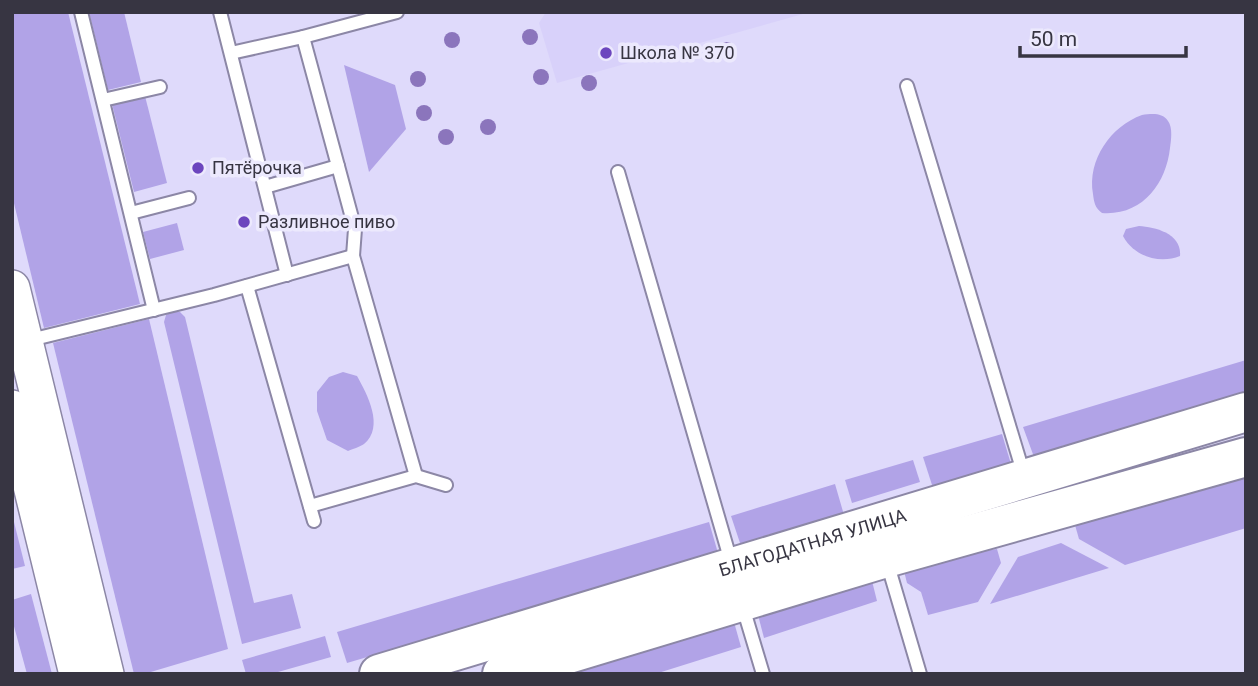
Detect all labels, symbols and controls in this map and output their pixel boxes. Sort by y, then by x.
scale bar [1020,14,1186,58]
text: 50 m [1030,27,1077,51]
place label: Школа № 370 [620,42,735,63]
marker: Школа № 370 [598,45,614,61]
place label: Пятёрочка [212,157,302,178]
marker: Пятёрочка [190,160,206,176]
place label: Разливное пиво [258,211,395,232]
marker: Разливное пиво [236,214,252,230]
street label: БЛАГОДАТНАЯ УЛИЦА [716,504,909,581]

